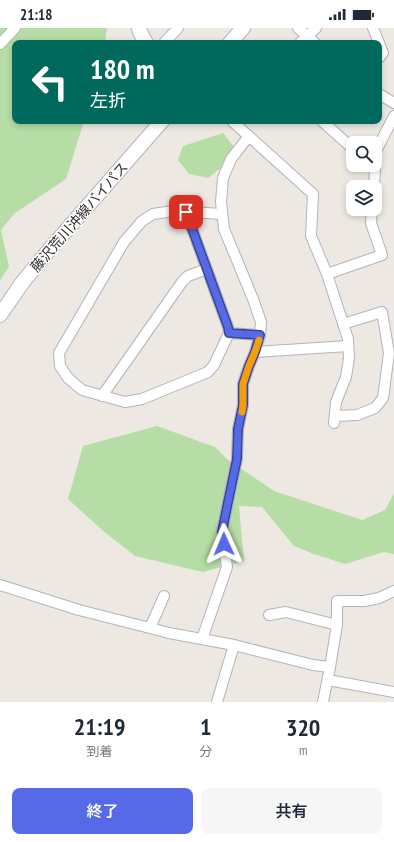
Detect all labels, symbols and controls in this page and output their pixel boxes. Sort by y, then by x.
text: 21:18 [20,5,52,24]
text: 180 m [90,50,154,87]
icon: left [24,56,76,108]
text: 左折 [90,89,126,112]
map controls [346,136,382,216]
button: search [346,136,382,172]
street label: 藤沢荒川沖線バイパス [26,158,132,276]
button: layers [346,180,382,216]
pin [169,195,203,229]
icon: arrive [175,201,197,223]
position arrow [203,523,245,565]
text: 21:19 [74,711,126,742]
text: 1 [200,711,211,742]
text: 320 [286,712,320,743]
text: m [299,742,307,759]
text: 到着 [87,743,113,760]
text: 分 [199,743,212,760]
button: 終了 [12,788,193,834]
button: 共有 [201,788,382,834]

